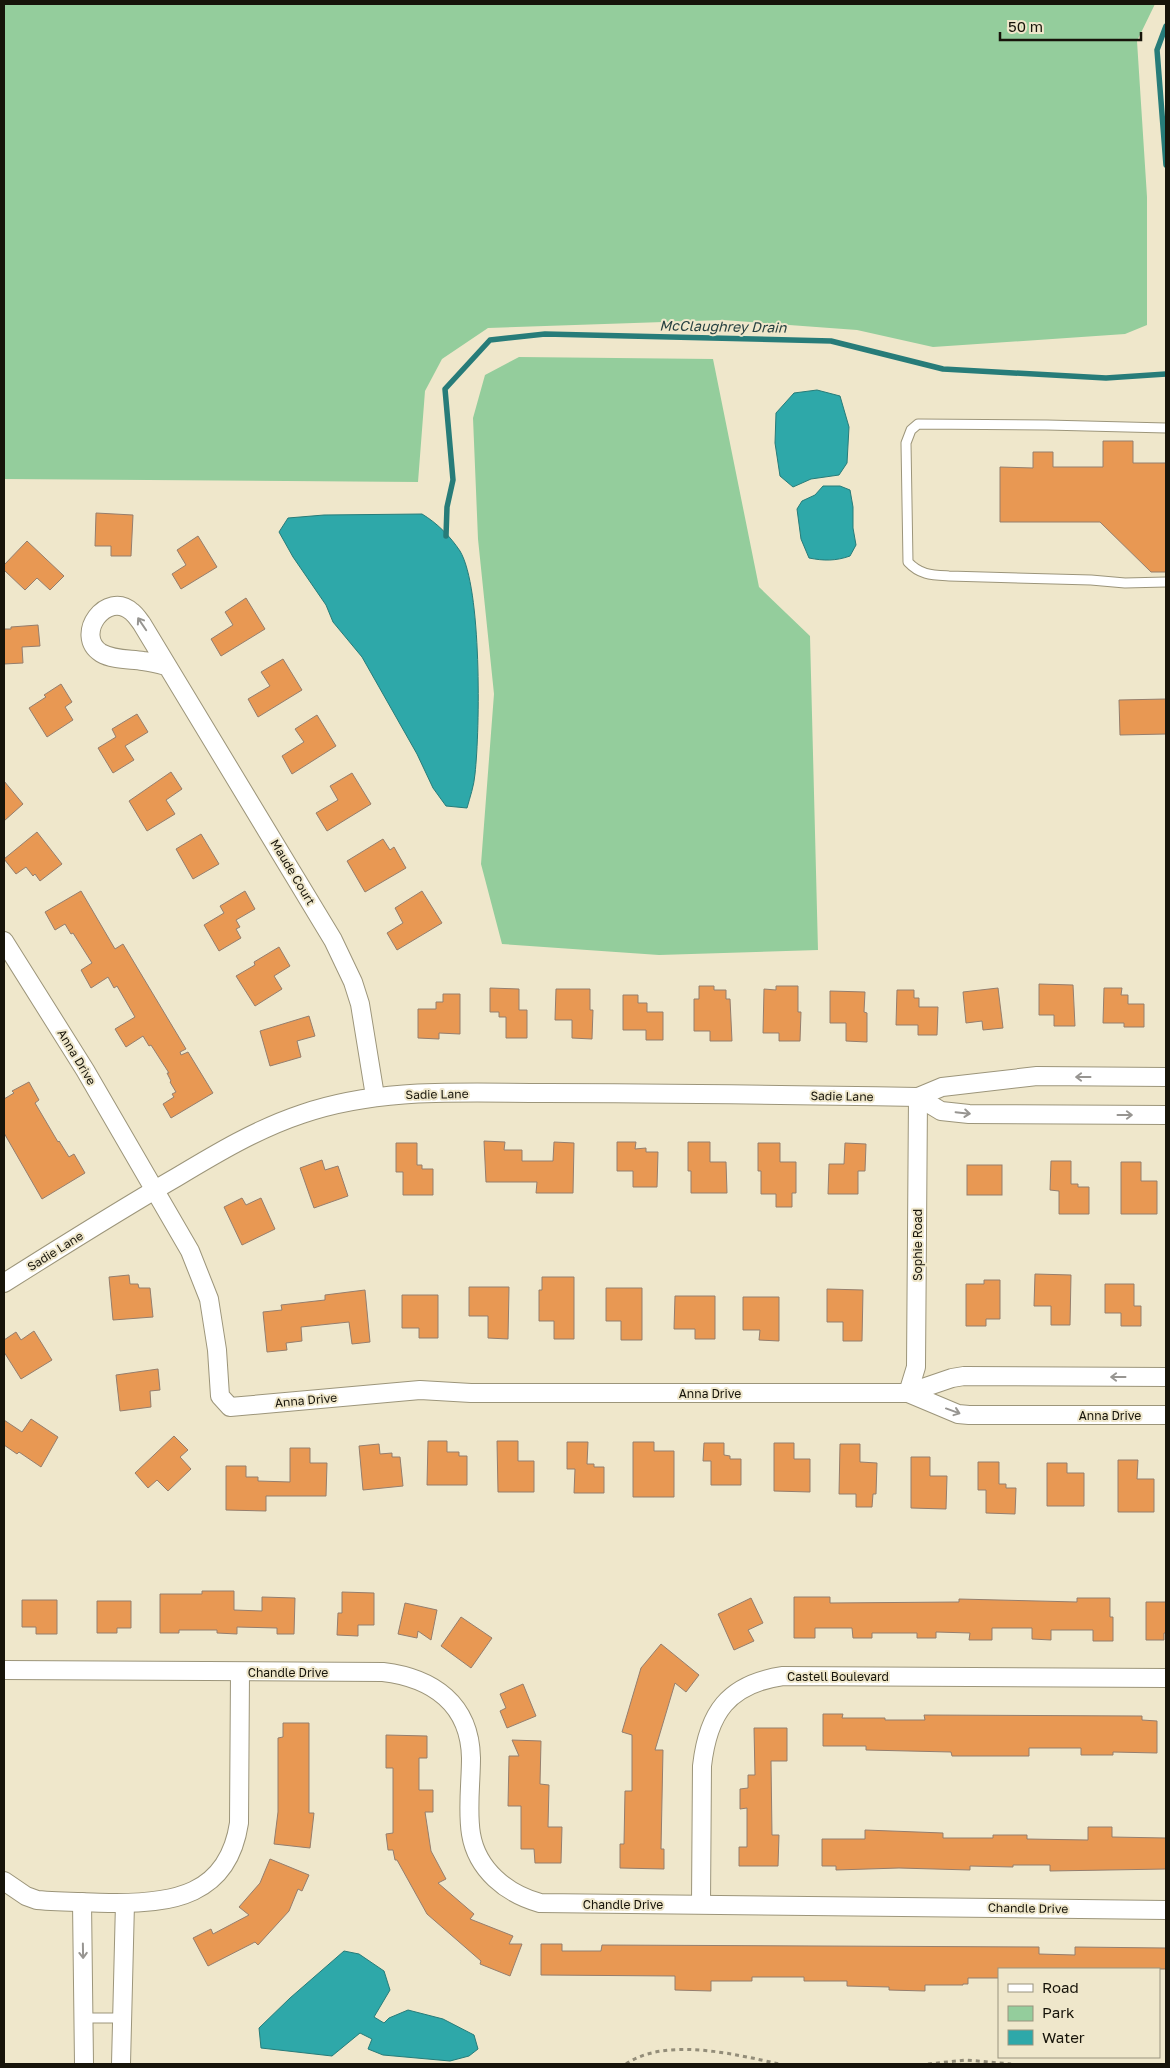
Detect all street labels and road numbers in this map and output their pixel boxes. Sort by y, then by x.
street label: Maude Court [268,836,319,908]
street label: Anna Drive [55,1026,99,1088]
street label: Sadie Lane [405,1086,469,1102]
street label: Sadie Lane [810,1088,874,1104]
street label: Sophie Road [910,1209,925,1281]
street label: Sadie Lane [24,1228,86,1274]
street label: Anna Drive [679,1386,741,1401]
street label: Anna Drive [274,1390,338,1410]
street label: Anna Drive [1079,1408,1141,1423]
street label: Chandle Drive [248,1665,328,1680]
street label: Castell Boulevard [787,1669,889,1684]
street label: Chandle Drive [583,1897,663,1912]
street label: Chandle Drive [988,1900,1068,1916]

